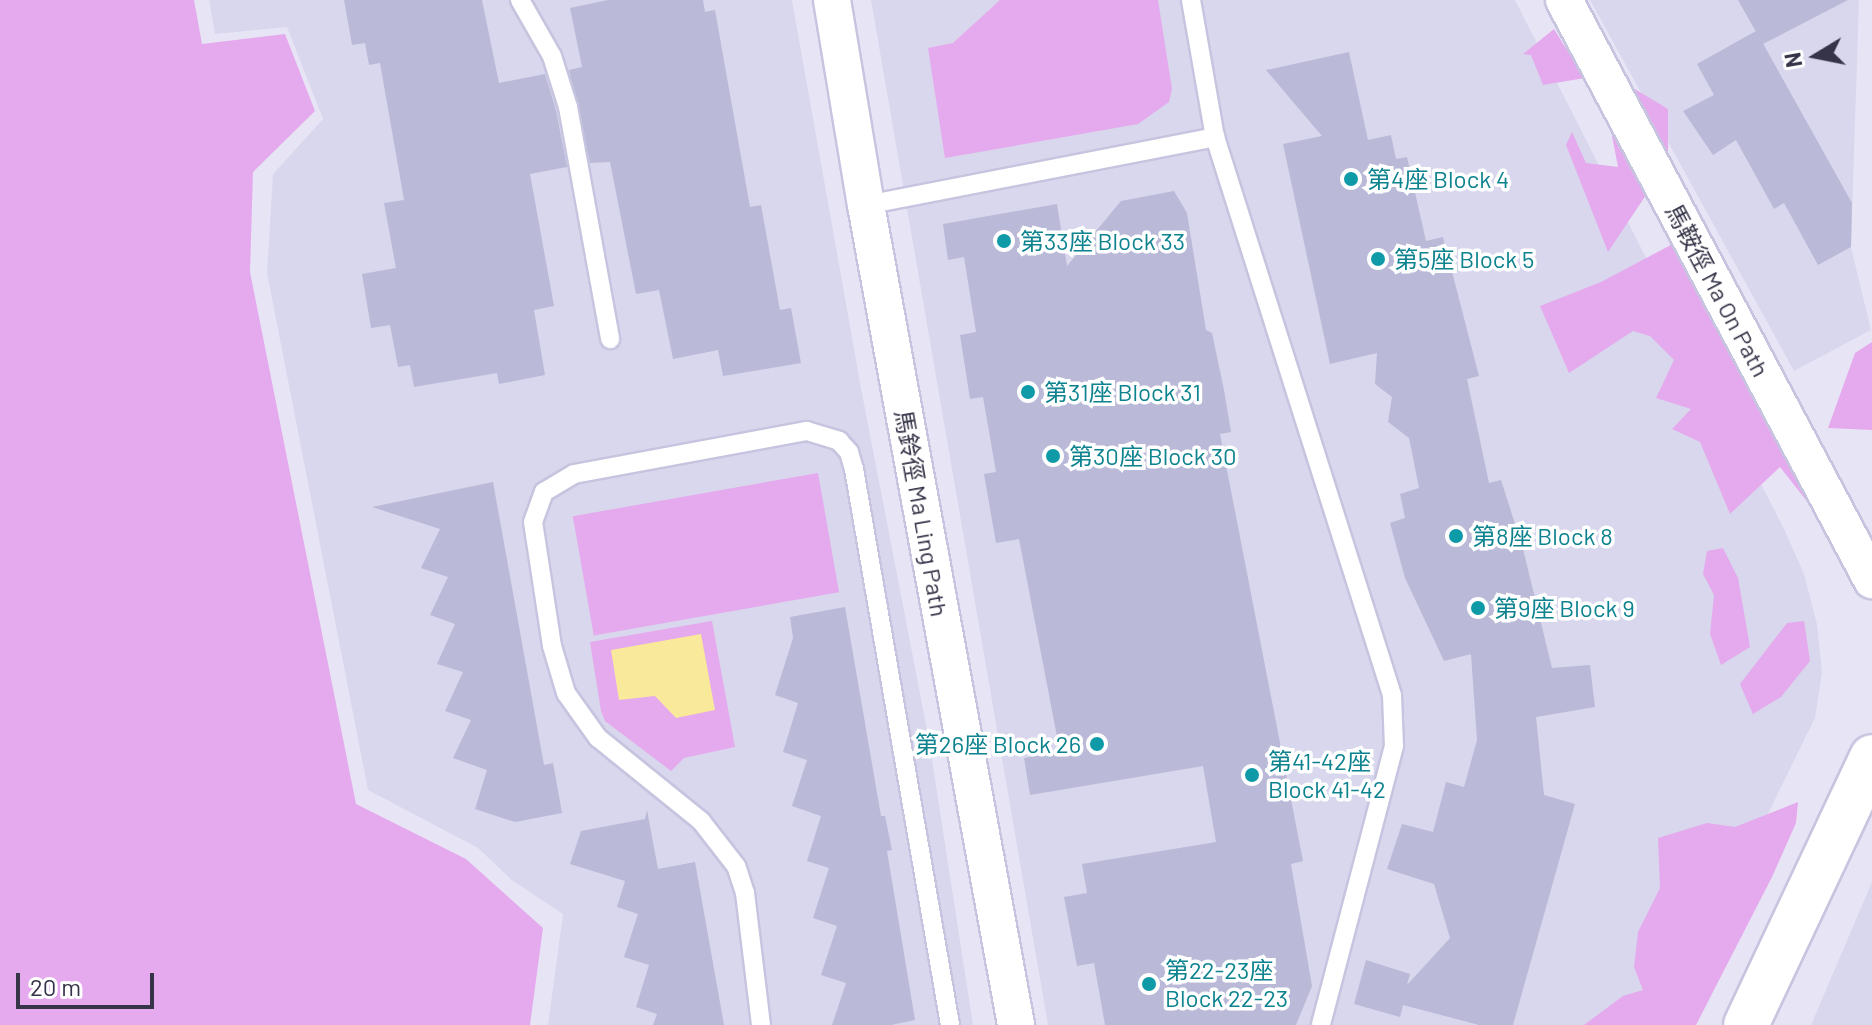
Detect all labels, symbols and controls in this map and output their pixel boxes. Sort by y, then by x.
north arrow [1776,16,1856,96]
text: N [1778,51,1806,70]
place label: 第4座 Block 4 [1367,165,1509,193]
marker: 第4座 Block 4 [1342,170,1360,188]
street label: 馬鞍徑 Ma On Path [1660,199,1776,381]
place label: 第33座 Block 33 [1020,227,1185,255]
marker: 第33座 Block 33 [995,232,1013,250]
place label: 第5座 Block 5 [1394,245,1534,273]
marker: 第5座 Block 5 [1369,250,1387,268]
place label: 第31座 Block 31 [1044,378,1201,406]
marker: 第31座 Block 31 [1019,383,1037,401]
street label: 馬鈴徑 Ma Ling Path [890,407,954,619]
place label: 第30座 Block 30 [1069,442,1237,470]
marker: 第30座 Block 30 [1044,447,1062,465]
place label: 第8座 Block 8 [1472,522,1613,550]
marker: 第8座 Block 8 [1447,527,1465,545]
place label: 第9座 Block 9 [1494,594,1635,622]
marker: 第9座 Block 9 [1469,599,1487,617]
place label: 第26座 Block 26 [915,730,1081,758]
marker: 第26座 Block 26 [1088,735,1106,753]
place label: 第41-42座 Block 41-42 [1268,747,1386,803]
marker: 第41-42座 Block 41-42 [1243,766,1261,784]
place label: 第22-23座 Block 22-23 [1165,956,1288,1012]
scale bar [20,957,158,1007]
text: 20 m [30,972,81,1001]
marker: 第22-23座 Block 22-23 [1140,975,1158,993]

